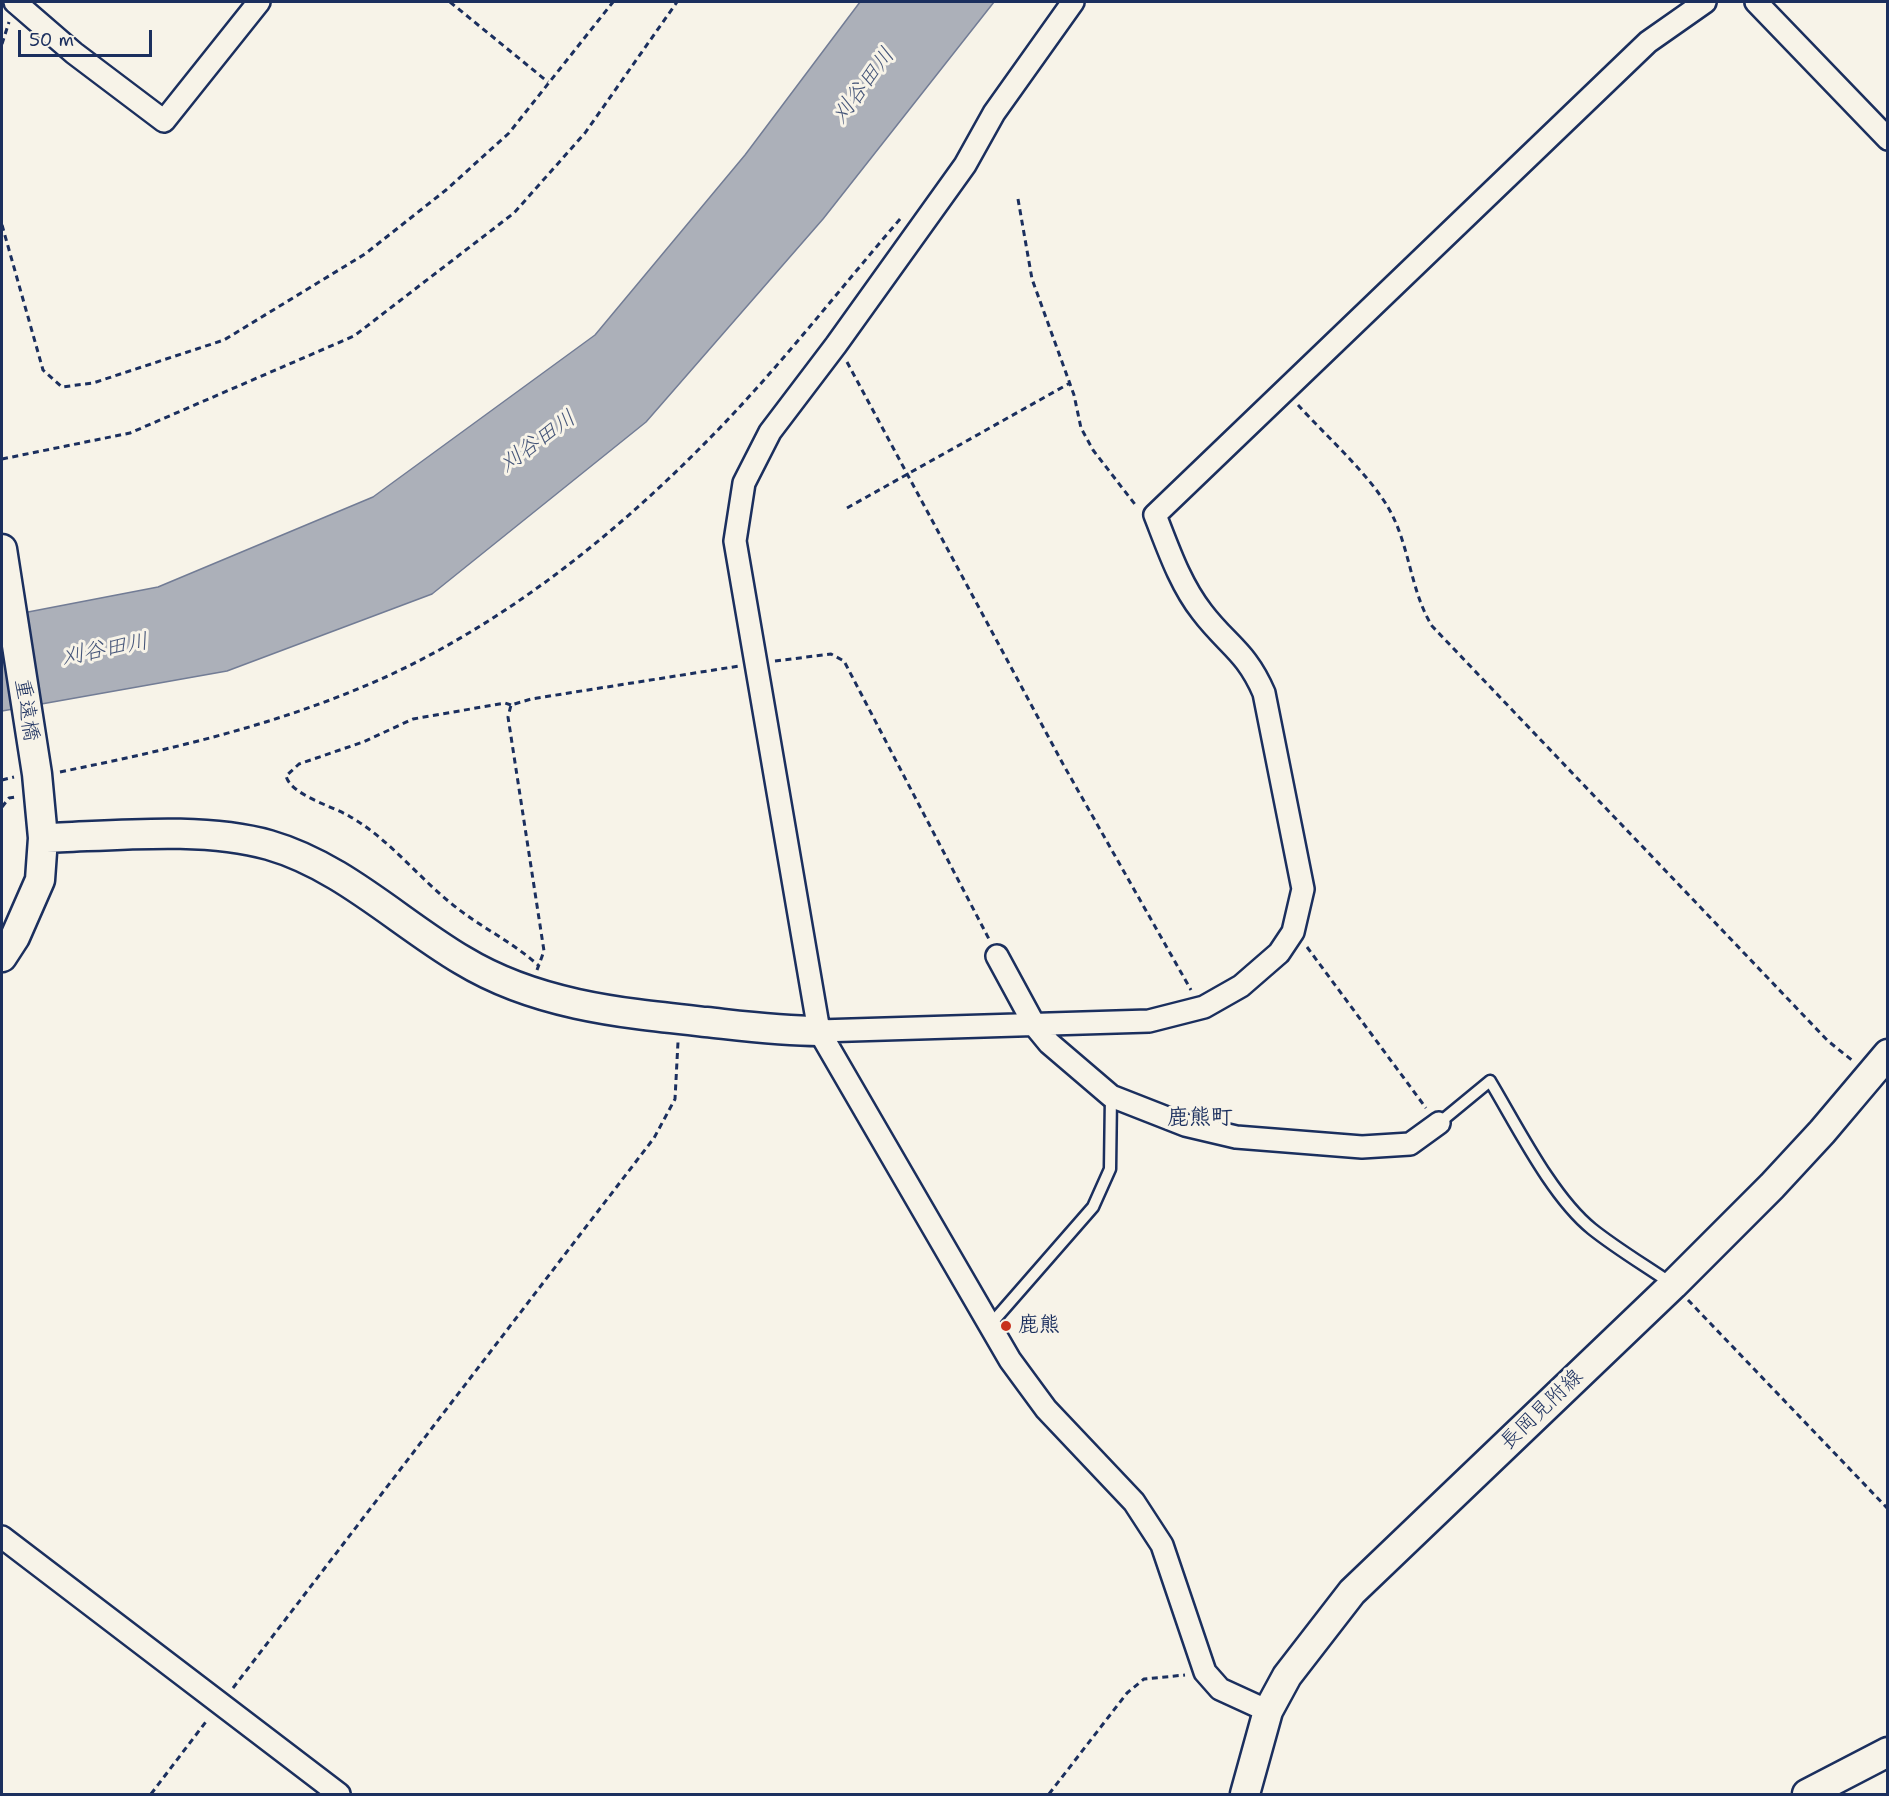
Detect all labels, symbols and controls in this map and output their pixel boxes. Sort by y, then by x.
scale bar [21,18,154,56]
text: 50 m [29,28,74,52]
water label: 刈谷田川 [827,43,901,129]
water label: 刈谷田川 [495,405,581,479]
water label: 刈谷田川 [59,629,151,671]
street label: 重遠橋 [9,677,43,743]
district label: 鹿熊町 [1167,1105,1233,1131]
place label: 鹿熊 [1018,1313,1060,1339]
marker: 鹿熊 [999,1319,1013,1333]
street label: 長岡見附線 [1495,1364,1589,1456]

